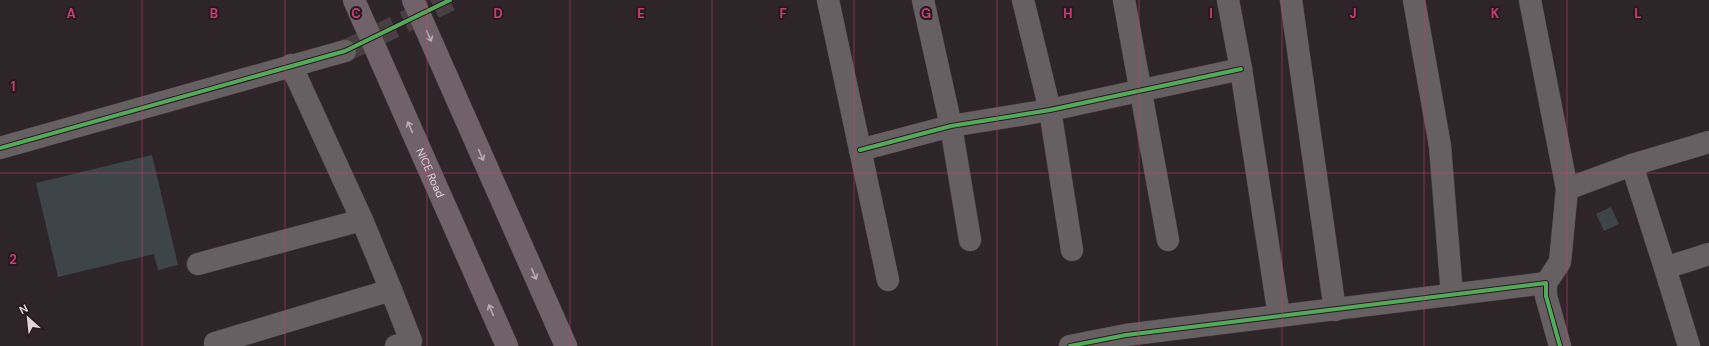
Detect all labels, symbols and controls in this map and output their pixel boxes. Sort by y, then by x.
text: A [66,5,76,22]
text: B [210,5,218,22]
text: C [351,5,361,22]
text: D [493,5,503,22]
text: E [637,5,645,22]
text: F [779,5,787,22]
text: G [921,5,931,22]
text: H [1063,5,1073,22]
text: I [1209,5,1213,22]
text: J [1349,5,1357,22]
text: K [1491,5,1500,22]
text: L [1634,5,1642,22]
one-way arrow [426,29,433,41]
text: 1 [11,78,15,95]
one-way arrow [406,122,413,134]
street label: NICE Road [413,146,448,200]
one-way arrow [478,148,486,160]
text: 2 [9,251,17,268]
one-way arrow [531,267,538,279]
north arrow [8,298,48,338]
text: N [17,301,30,317]
one-way arrow [487,305,495,317]

